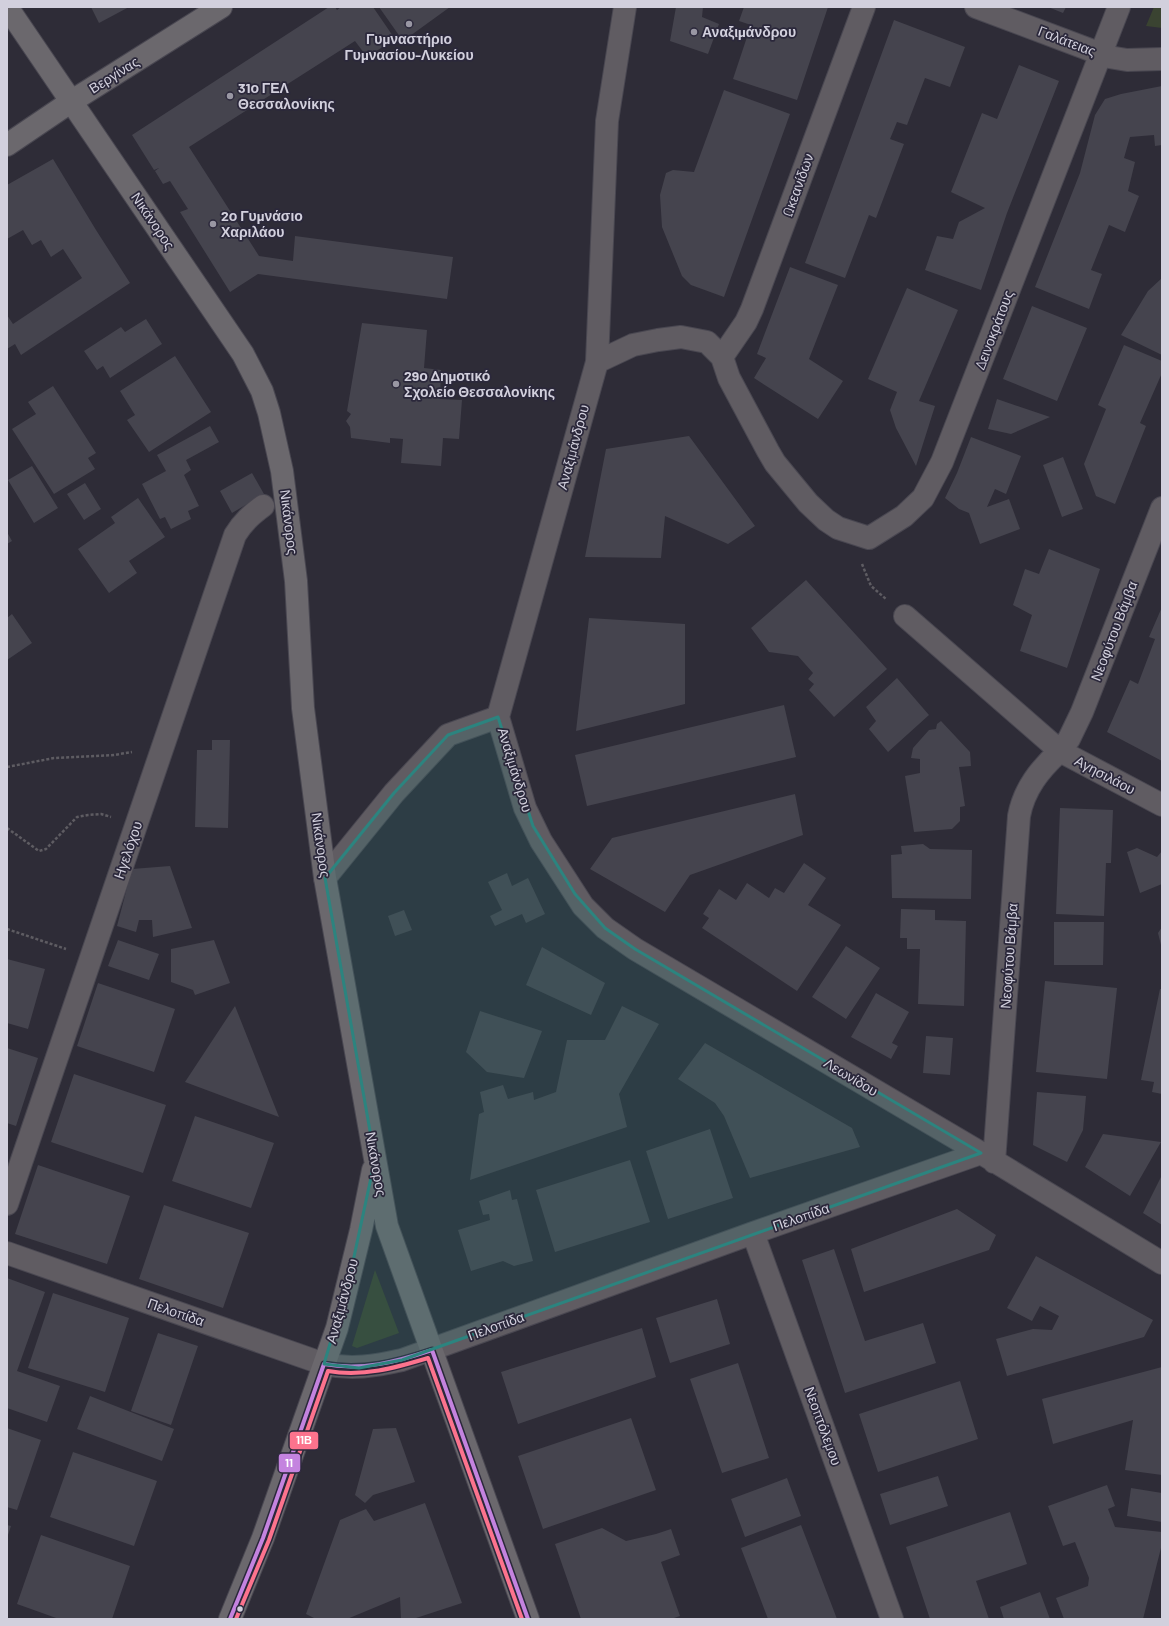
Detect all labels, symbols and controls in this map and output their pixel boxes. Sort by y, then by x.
marker: Γυμναστήριο Γυμνασίου-Λυκείου [404,19,414,29]
street label: Γαλάτειας [1036,22,1099,59]
place label: Αναξιμάνδρου [702,23,796,40]
marker: Αναξιμάνδρου [689,27,699,37]
place label: Γυμναστήριο Γυμνασίου-Λυκείου [344,30,474,63]
street label: Βεργίνας [86,53,142,96]
place label: 31ο ΓΕΛ Θεσσαλονίκης [238,79,335,112]
marker: 31ο ΓΕΛ Θεσσαλονίκης [225,91,235,101]
street label: Ωκεανίδων [778,151,817,219]
street label: Νικάνορος [128,189,179,253]
place label: 2ο Γυμνάσιο Χαριλάου [221,207,303,240]
marker: 2ο Γυμνάσιο Χαριλάου [208,219,218,229]
street label: Δεινοκράτους [971,287,1017,372]
place label: 29ο Δημοτικό Σχολείο Θεσσαλονίκης [404,367,555,400]
marker: 29ο Δημοτικό Σχολείο Θεσσαλονίκης [391,379,401,389]
street label: Αναξιμάνδρου [553,402,592,491]
street label: Νικάνορος [277,488,302,556]
street label: Νεοφύτου Βάμβα [1087,578,1140,683]
street label: Αναξιμάνδρου [495,726,536,814]
street label: Αγησιλάου [1072,752,1138,798]
street label: Νικάνορος [309,811,334,879]
street label: Ηγελόχου [110,819,145,881]
street label: Νεοφύτου Βάμβα [996,903,1021,1009]
street label: Λεωνίδου [821,1054,881,1099]
street label: Νικάνορος [362,1130,391,1198]
street label: Πελοπίδα [770,1199,831,1234]
street label: Αναξιμάνδρου [322,1256,361,1345]
street label: Πελοπίδα [146,1294,207,1329]
street label: Πελοπίδα [465,1307,526,1344]
street label: Νεοπτόλεμου [801,1384,846,1468]
line badge: 11Β [289,1431,319,1450]
text: 11Β [296,1433,312,1446]
line badge: 11 [278,1453,301,1473]
text: 11 [285,1456,293,1469]
unlabelled marker [235,1604,245,1614]

